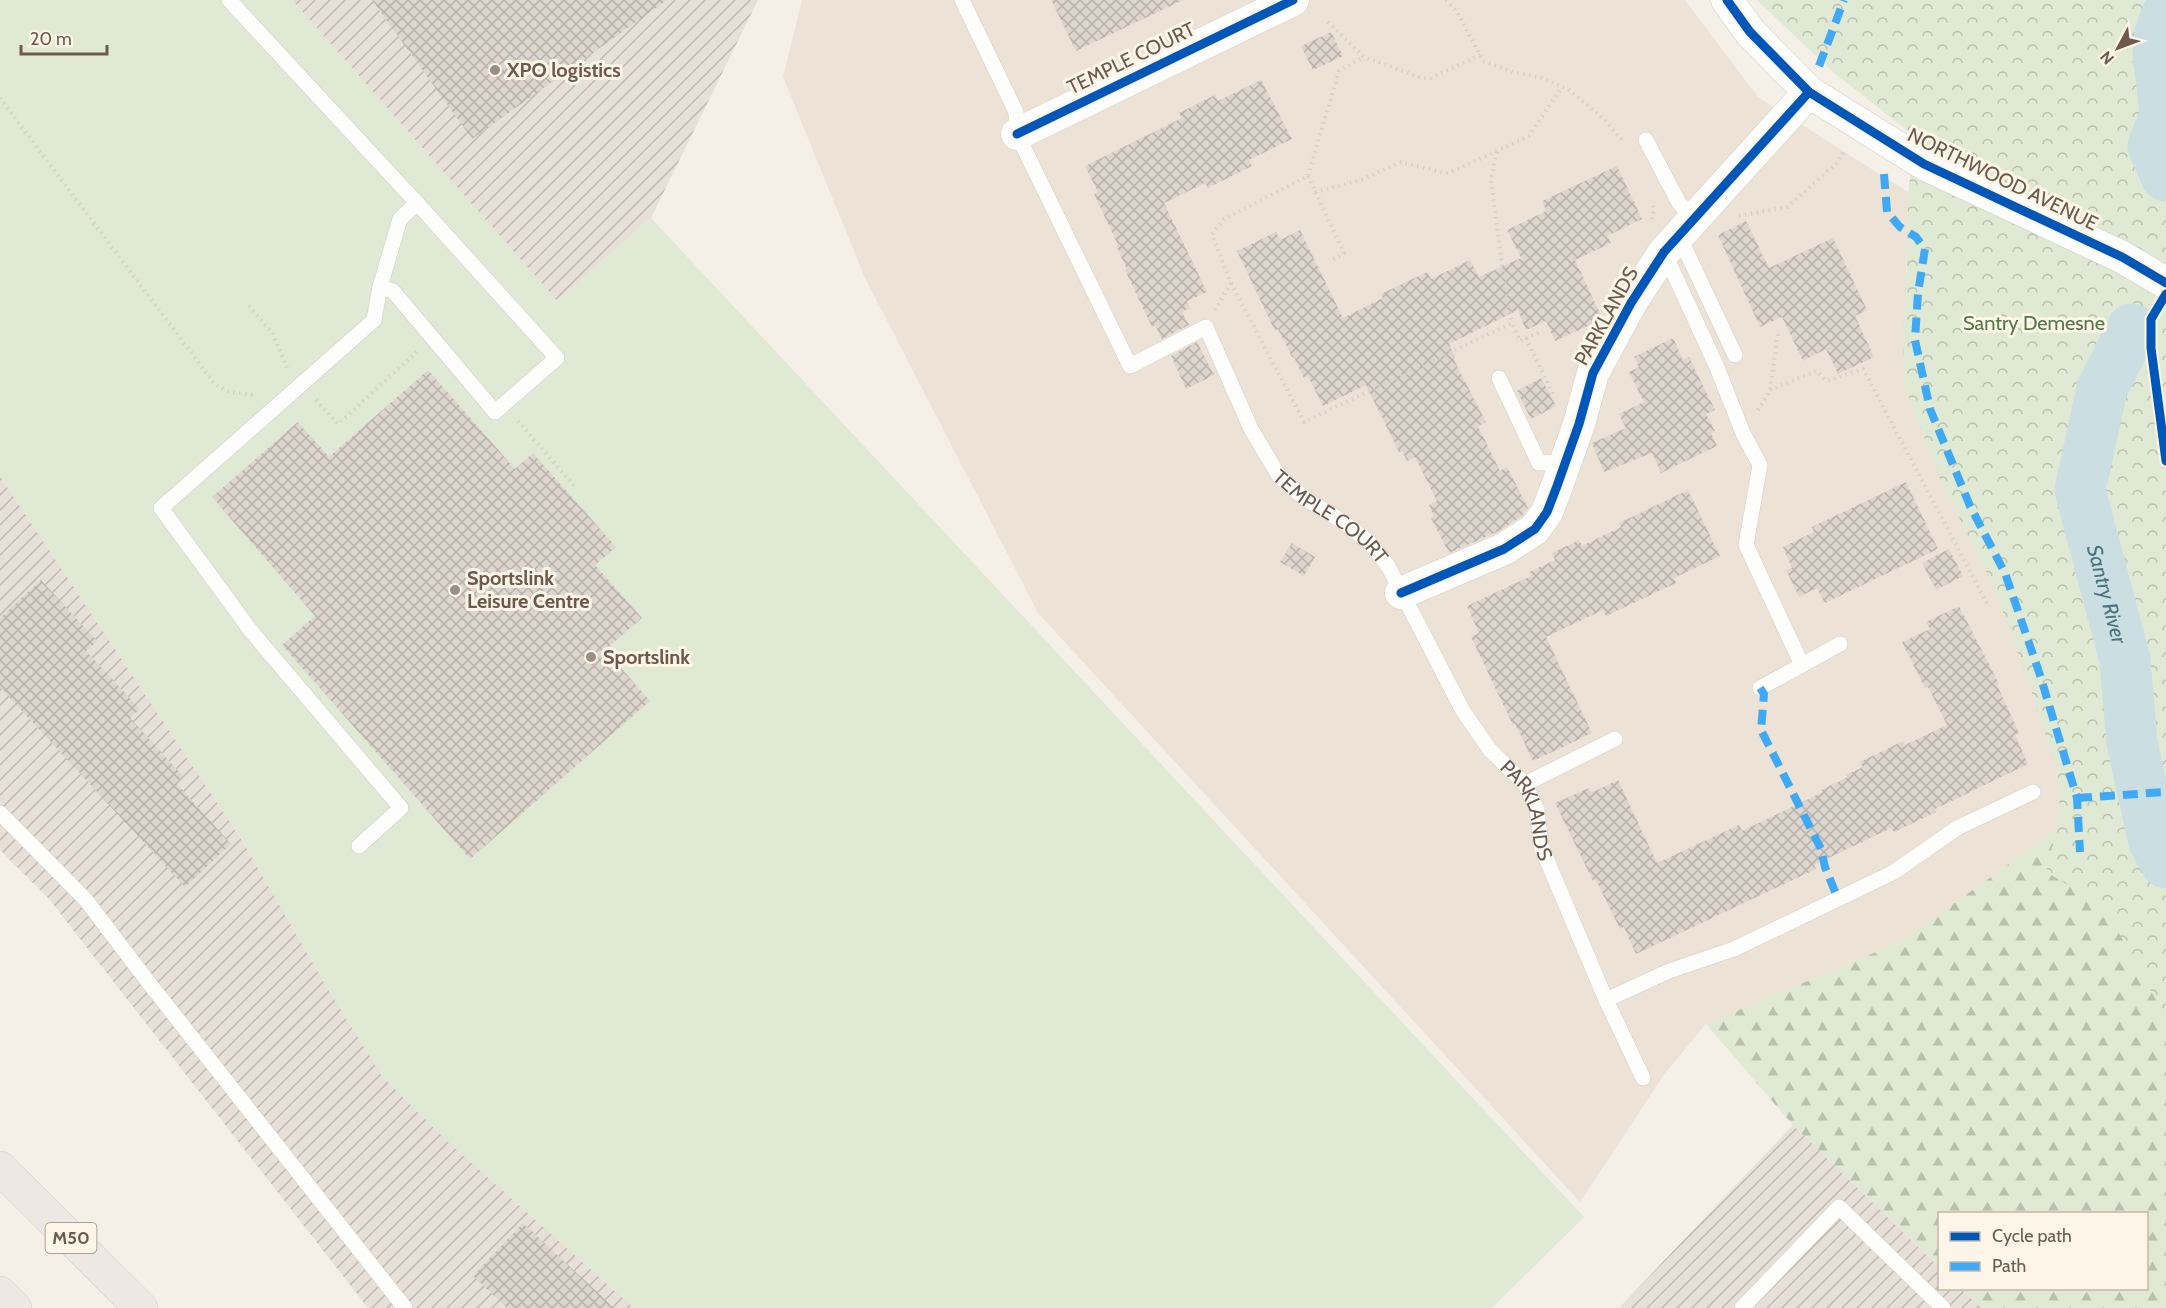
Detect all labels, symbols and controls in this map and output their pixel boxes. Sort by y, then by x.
street label: TEMPLE COURT [1063,17,1199,99]
scale bar [21,18,106,56]
north arrow [2088,18,2148,78]
text: 20 m [30,28,72,50]
text: N [2096,47,2118,68]
place label: XPO logistics [506,58,621,82]
marker: XPO logistics [488,63,502,77]
street label: NORTHWOOD AVENUE [1904,122,2102,236]
street label: PARKLANDS [1569,262,1643,369]
park label: Santry Demesne [1963,311,2105,335]
street label: TEMPLE COURT [1268,465,1393,568]
water label: Santry River [2082,542,2133,648]
place label: Sportslink Leisure Centre [467,566,590,613]
marker: Sportslink Leisure Centre [448,583,462,597]
place label: Sportslink [603,645,690,669]
marker: Sportslink [584,650,598,664]
street label: PARKLANDS [1495,755,1558,864]
legend [1938,1212,2148,1290]
road number: M50 [46,1223,97,1253]
text: Cycle path [1992,1225,2072,1247]
text: Path [1992,1255,2026,1277]

